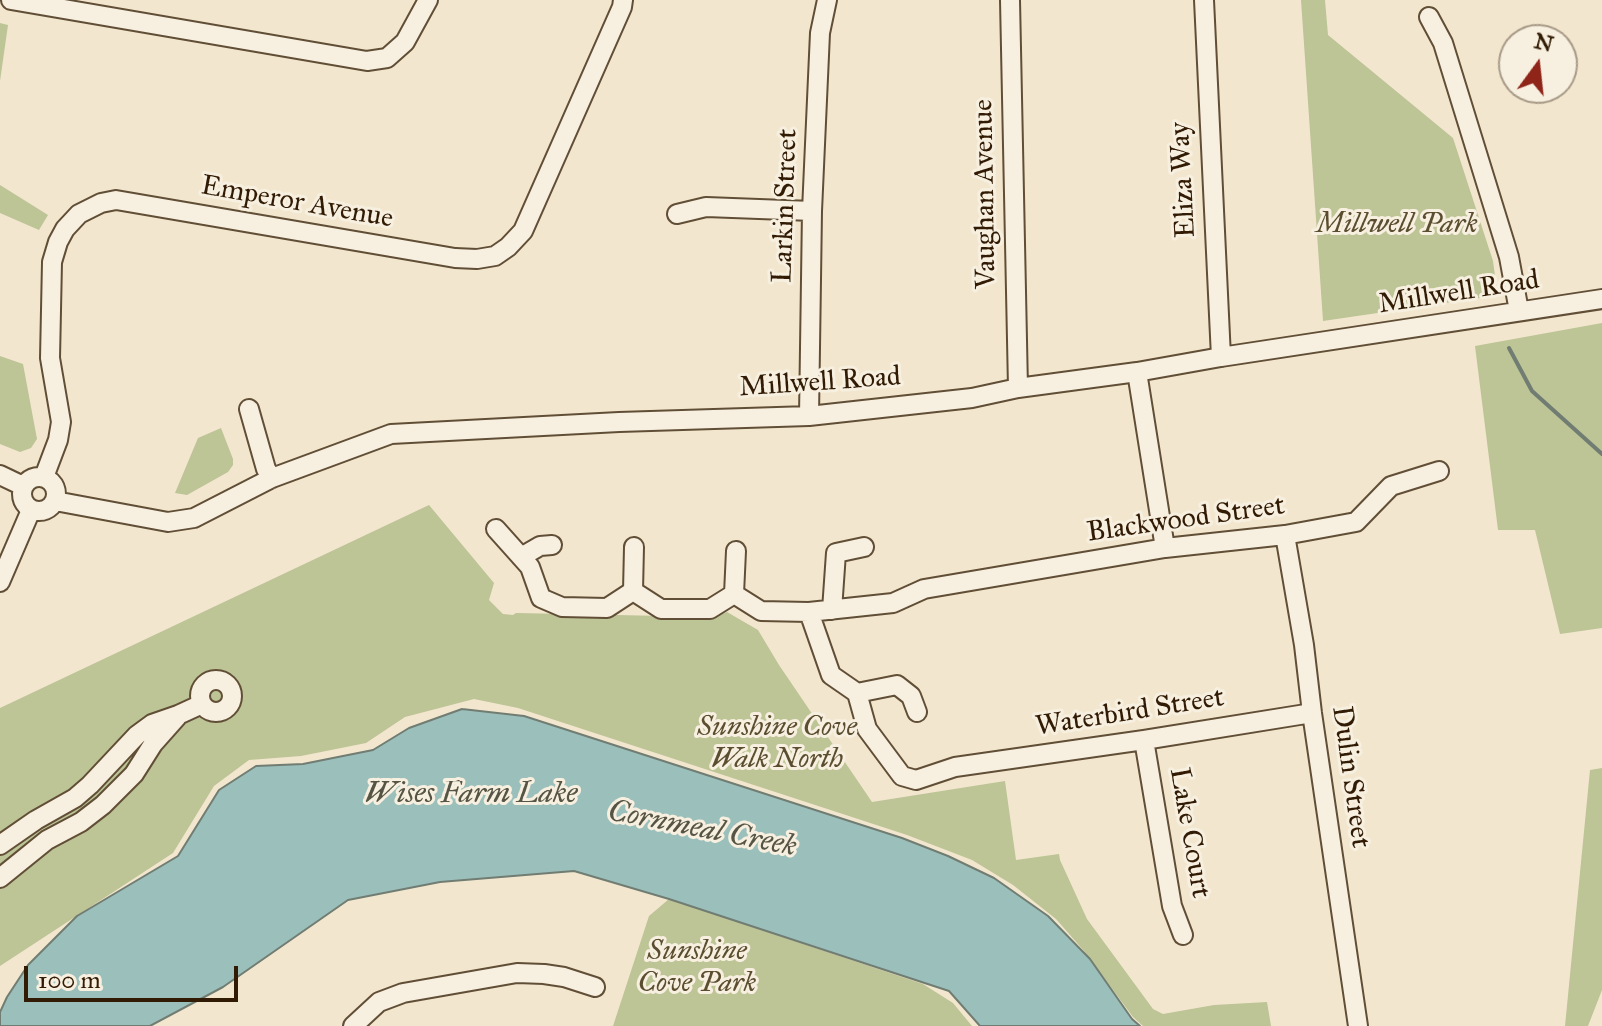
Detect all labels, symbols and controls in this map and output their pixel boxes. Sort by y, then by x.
north arrow [1498,24,1578,104]
text: N [1531,27,1556,58]
street label: Vaughan Avenue [968,99,1004,289]
street label: Eliza Way [1164,121,1204,239]
street label: Larkin Street [767,128,805,284]
street label: Emperor Avenue [198,170,396,236]
park label: Millwell Park [1316,208,1478,242]
street label: Millwell Road [1376,264,1542,322]
street label: Millwell Road [738,361,902,405]
street label: Blackwood Street [1085,490,1287,550]
street label: Waterbird Street [1033,682,1227,744]
street label: Dulin Street [1323,704,1377,850]
park label: Sunshine Cove Walk North [697,711,857,777]
street label: Lake Court [1161,765,1217,901]
water label: Wises Farm Lake [365,777,577,813]
water label: Cornmeal Creek [605,794,799,866]
park label: Sunshine Cove Park [638,935,756,1001]
scale bar [28,950,242,1000]
text: 100 m [38,965,101,995]

